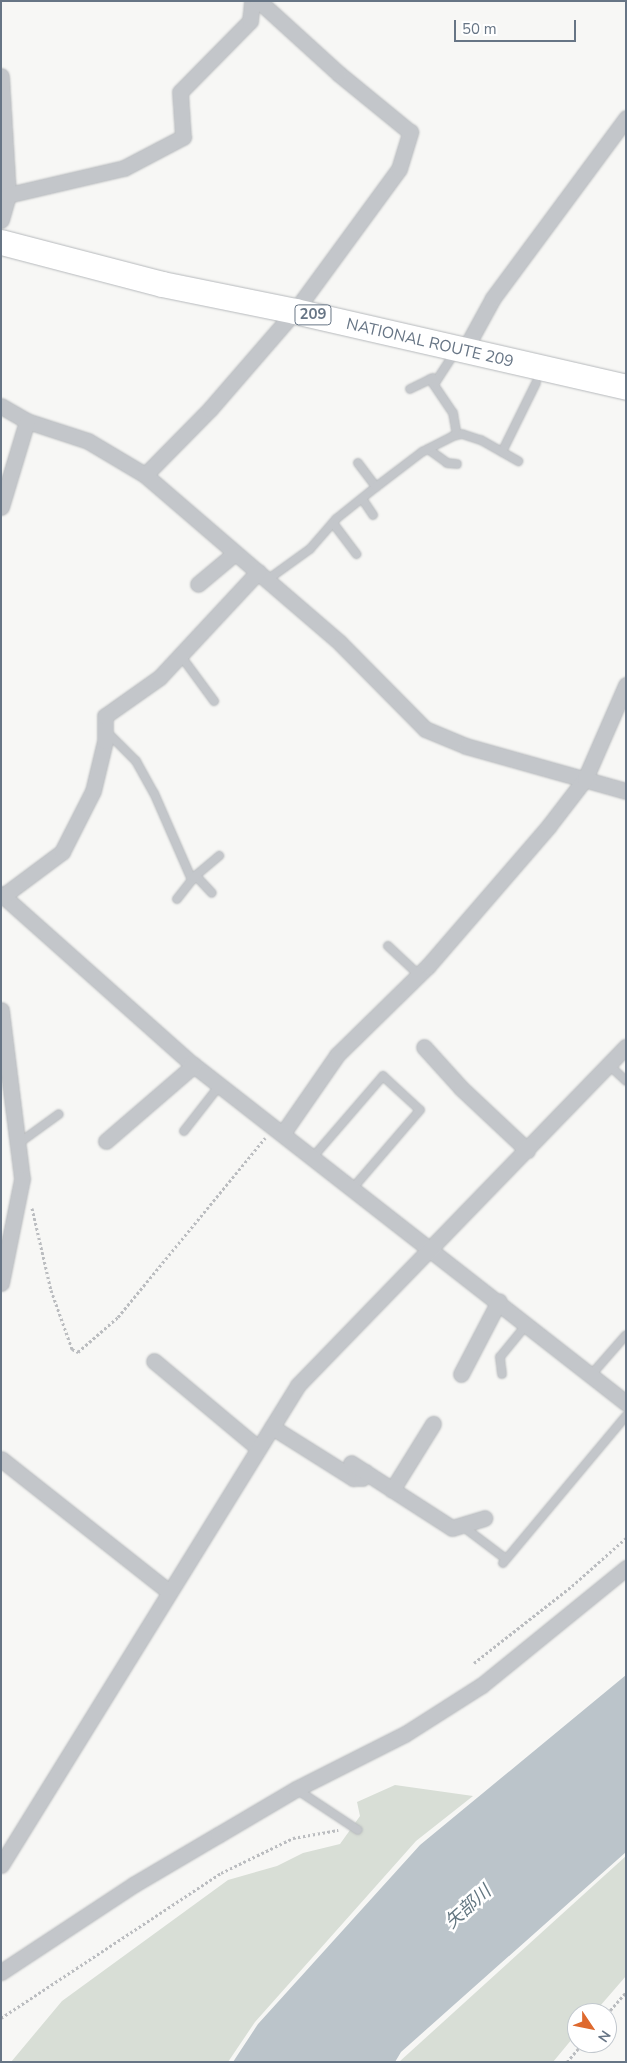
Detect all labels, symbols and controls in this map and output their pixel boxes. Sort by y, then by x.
scale bar [457,10,580,42]
text: 50 m [462,19,497,39]
road number: 209 [294,302,332,328]
street label: NATIONAL ROUTE 209 [345,314,515,372]
water label: 矢部川 [441,1881,495,1933]
north arrow [567,2003,617,2053]
text: N [593,2026,615,2046]

